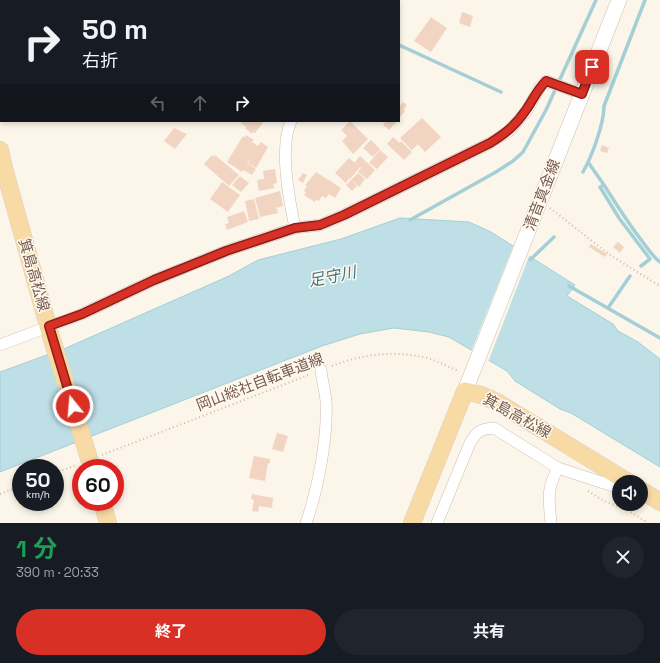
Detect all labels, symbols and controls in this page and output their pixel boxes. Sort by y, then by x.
text: 50 m [82,11,148,47]
icon: right [16,16,68,68]
text: 右折 [82,49,118,72]
pin [575,50,609,84]
icon: arrive [581,56,603,78]
icon: left [147,92,169,114]
icon: ahead [189,92,211,114]
icon: right [231,92,253,114]
street label: 清音真金線 [519,156,564,233]
street label: 箕島高松線 [15,236,54,314]
water label: 足守川 [307,261,360,291]
street label: 岡山総社自転車道線 [193,348,326,415]
position arrow [52,385,94,427]
street label: 箕島高松線 [480,389,555,442]
speed limit sign: 60 [72,459,124,511]
text: 50 [26,467,50,493]
map controls [612,475,648,511]
button: sound [612,475,648,511]
text: km/h [26,488,50,501]
text: 1 分 [16,533,57,564]
button: close [602,536,644,578]
text: 390 m · 20:33 [16,564,99,581]
button: 終了 [16,609,326,655]
button: 共有 [334,609,644,655]

